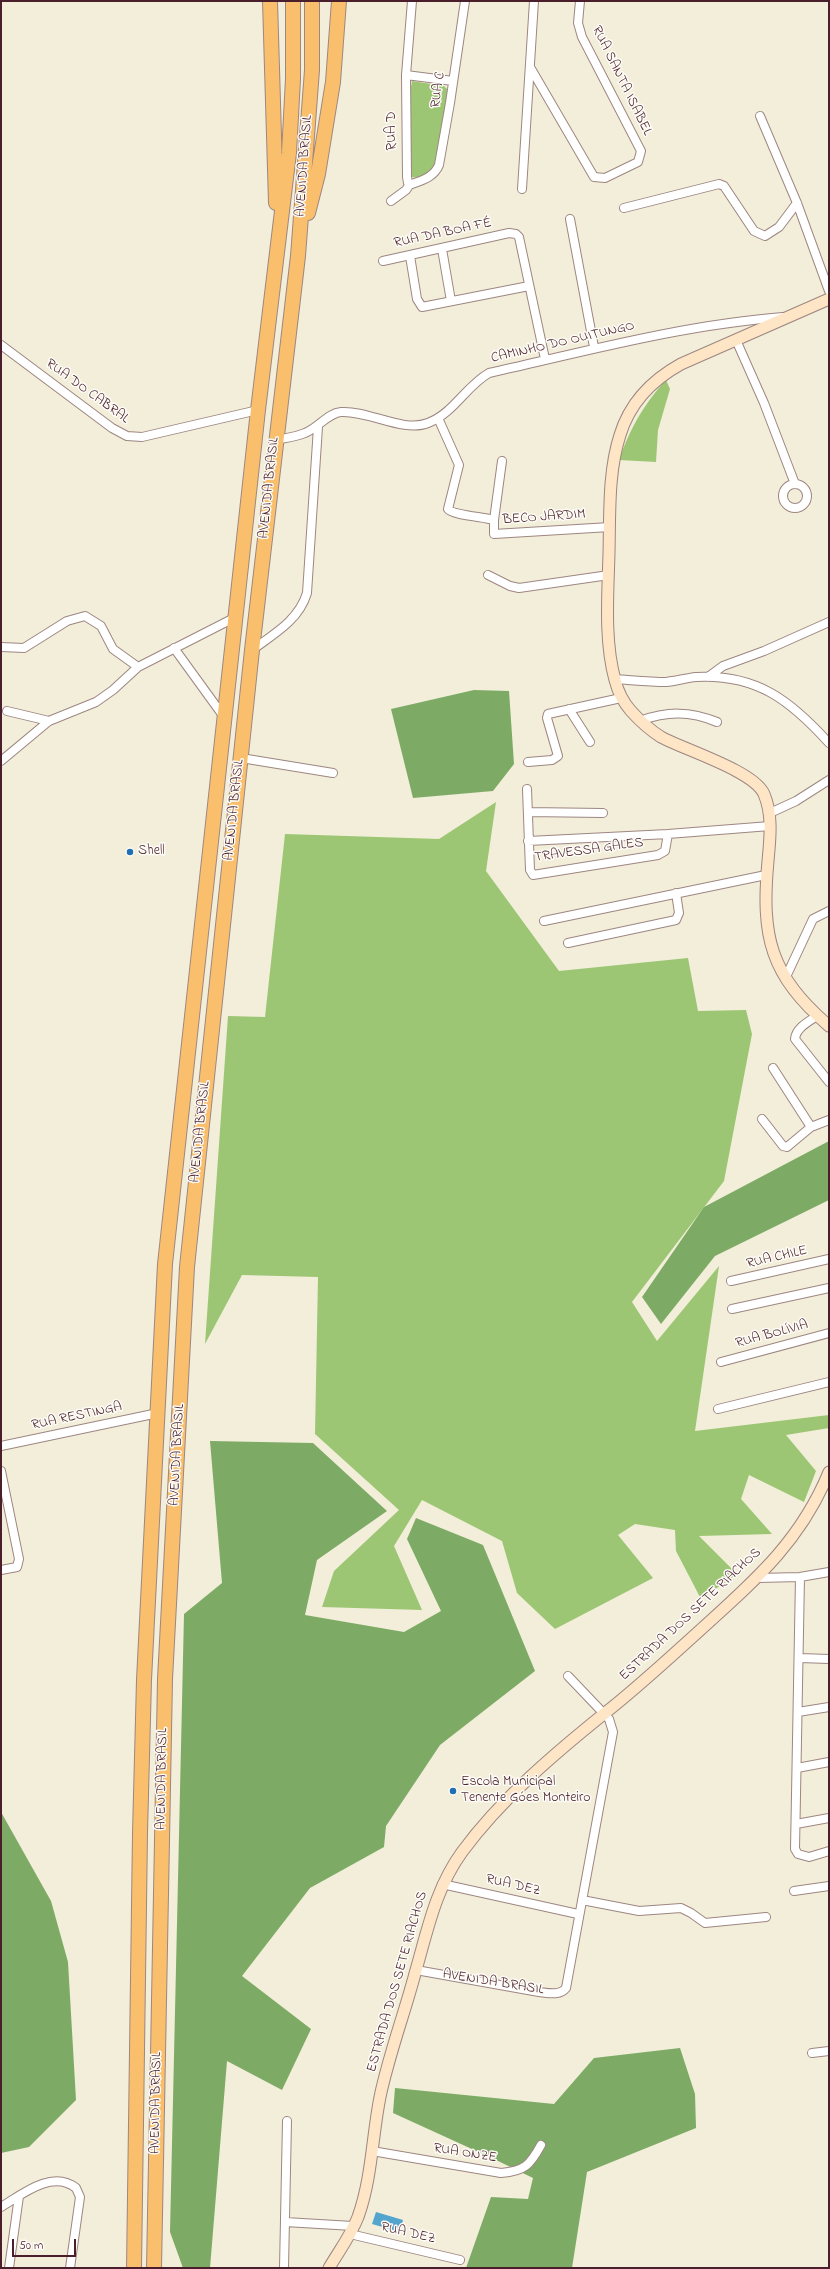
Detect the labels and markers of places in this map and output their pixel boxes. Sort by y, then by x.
place label: Shell [138,844,165,860]
marker: Shell [125,847,135,857]
place label: Escola Municipal Tenente Góes Monteiro [461,1775,591,1808]
marker: Escola Municipal Tenente Góes Monteiro [448,1786,458,1796]

